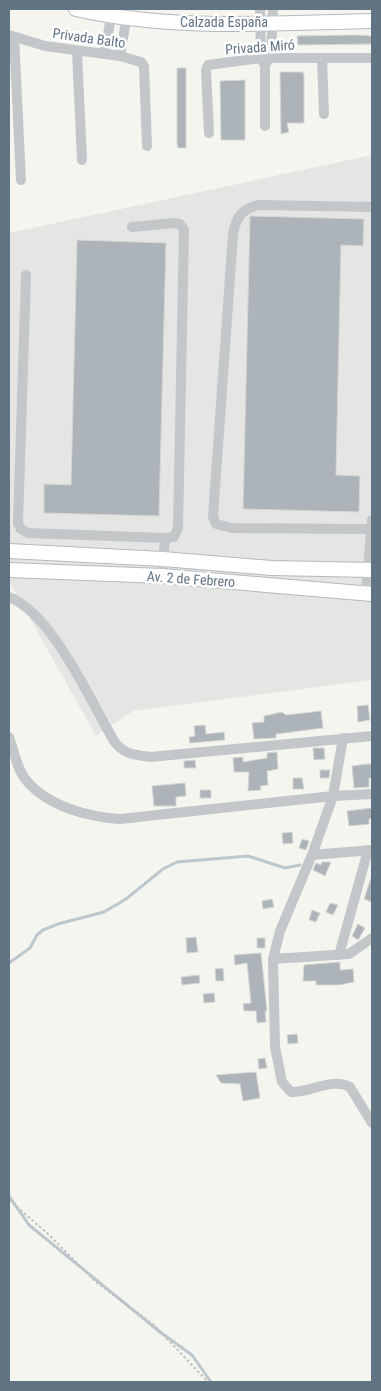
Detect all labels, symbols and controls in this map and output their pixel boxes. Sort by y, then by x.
street label: Calzada España [180,14,268,30]
street label: Privada Balto [52,25,126,51]
street label: Privada Miró [225,37,295,57]
street label: Av. 2 de Febrero [146,568,236,590]

